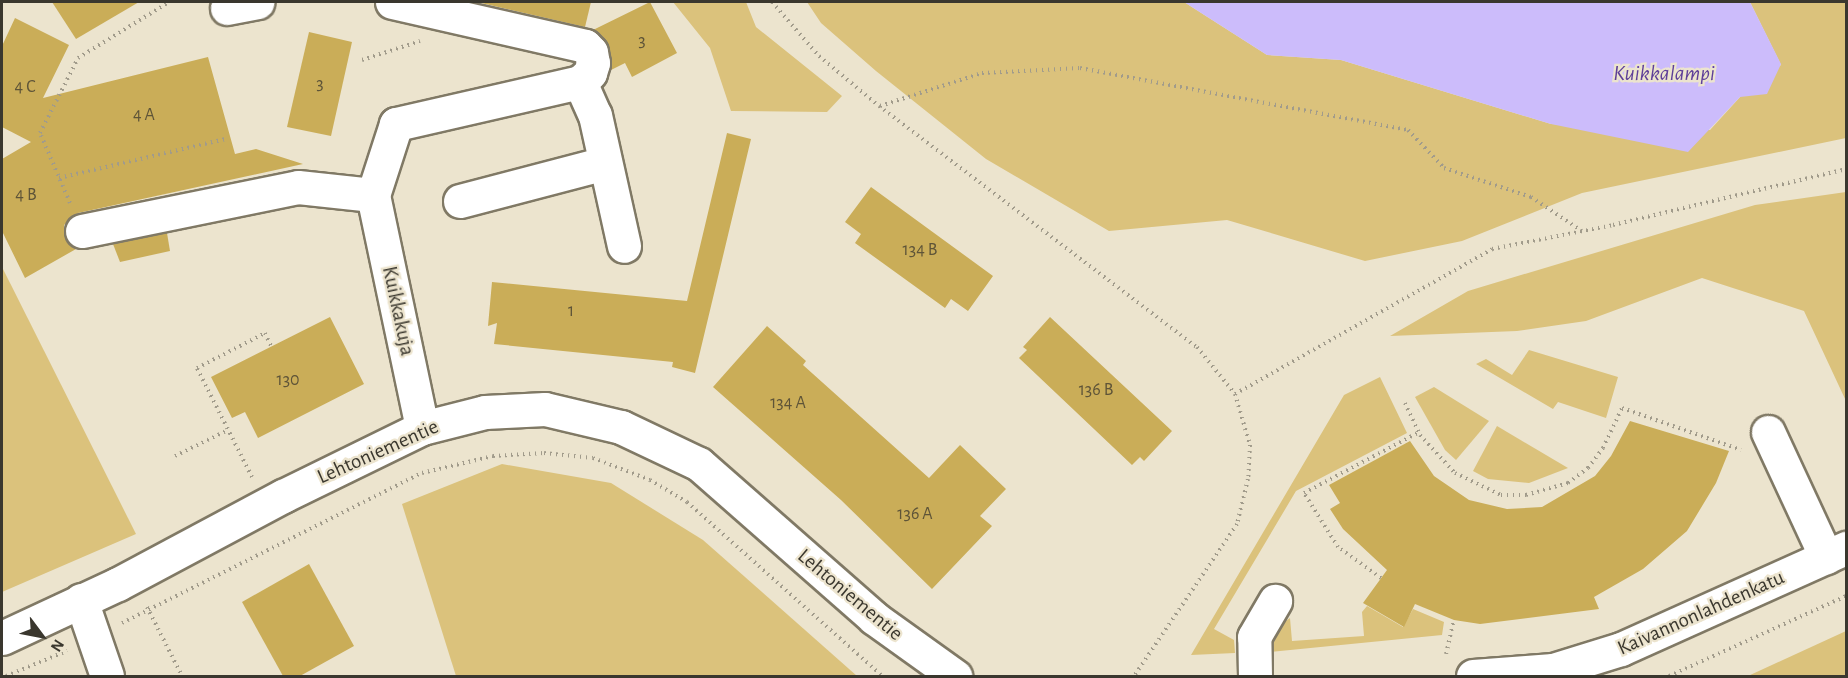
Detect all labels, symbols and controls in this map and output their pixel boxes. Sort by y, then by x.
house number: 3 [638,30,646,52]
water label: Kuikkalampi [1613,61,1715,87]
house number: 3 [316,73,324,95]
house number: 4 C [15,76,35,98]
house number: 4 A [133,104,155,126]
house number: 4 B [15,184,37,206]
house number: 134 B [903,239,937,261]
street label: Kuikkakuja [376,264,420,358]
house number: 1 [568,300,574,322]
house number: 130 [276,369,300,391]
house number: 136 B [1079,379,1113,401]
house number: 134 A [770,392,806,414]
street label: Lehtoniementie [314,414,442,490]
house number: 136 A [897,503,933,525]
street label: Lehtoniementie [792,544,908,646]
street label: Kaivannonlahdenkatu [1614,565,1788,661]
north arrow [12,606,72,666]
text: N [48,637,67,654]

